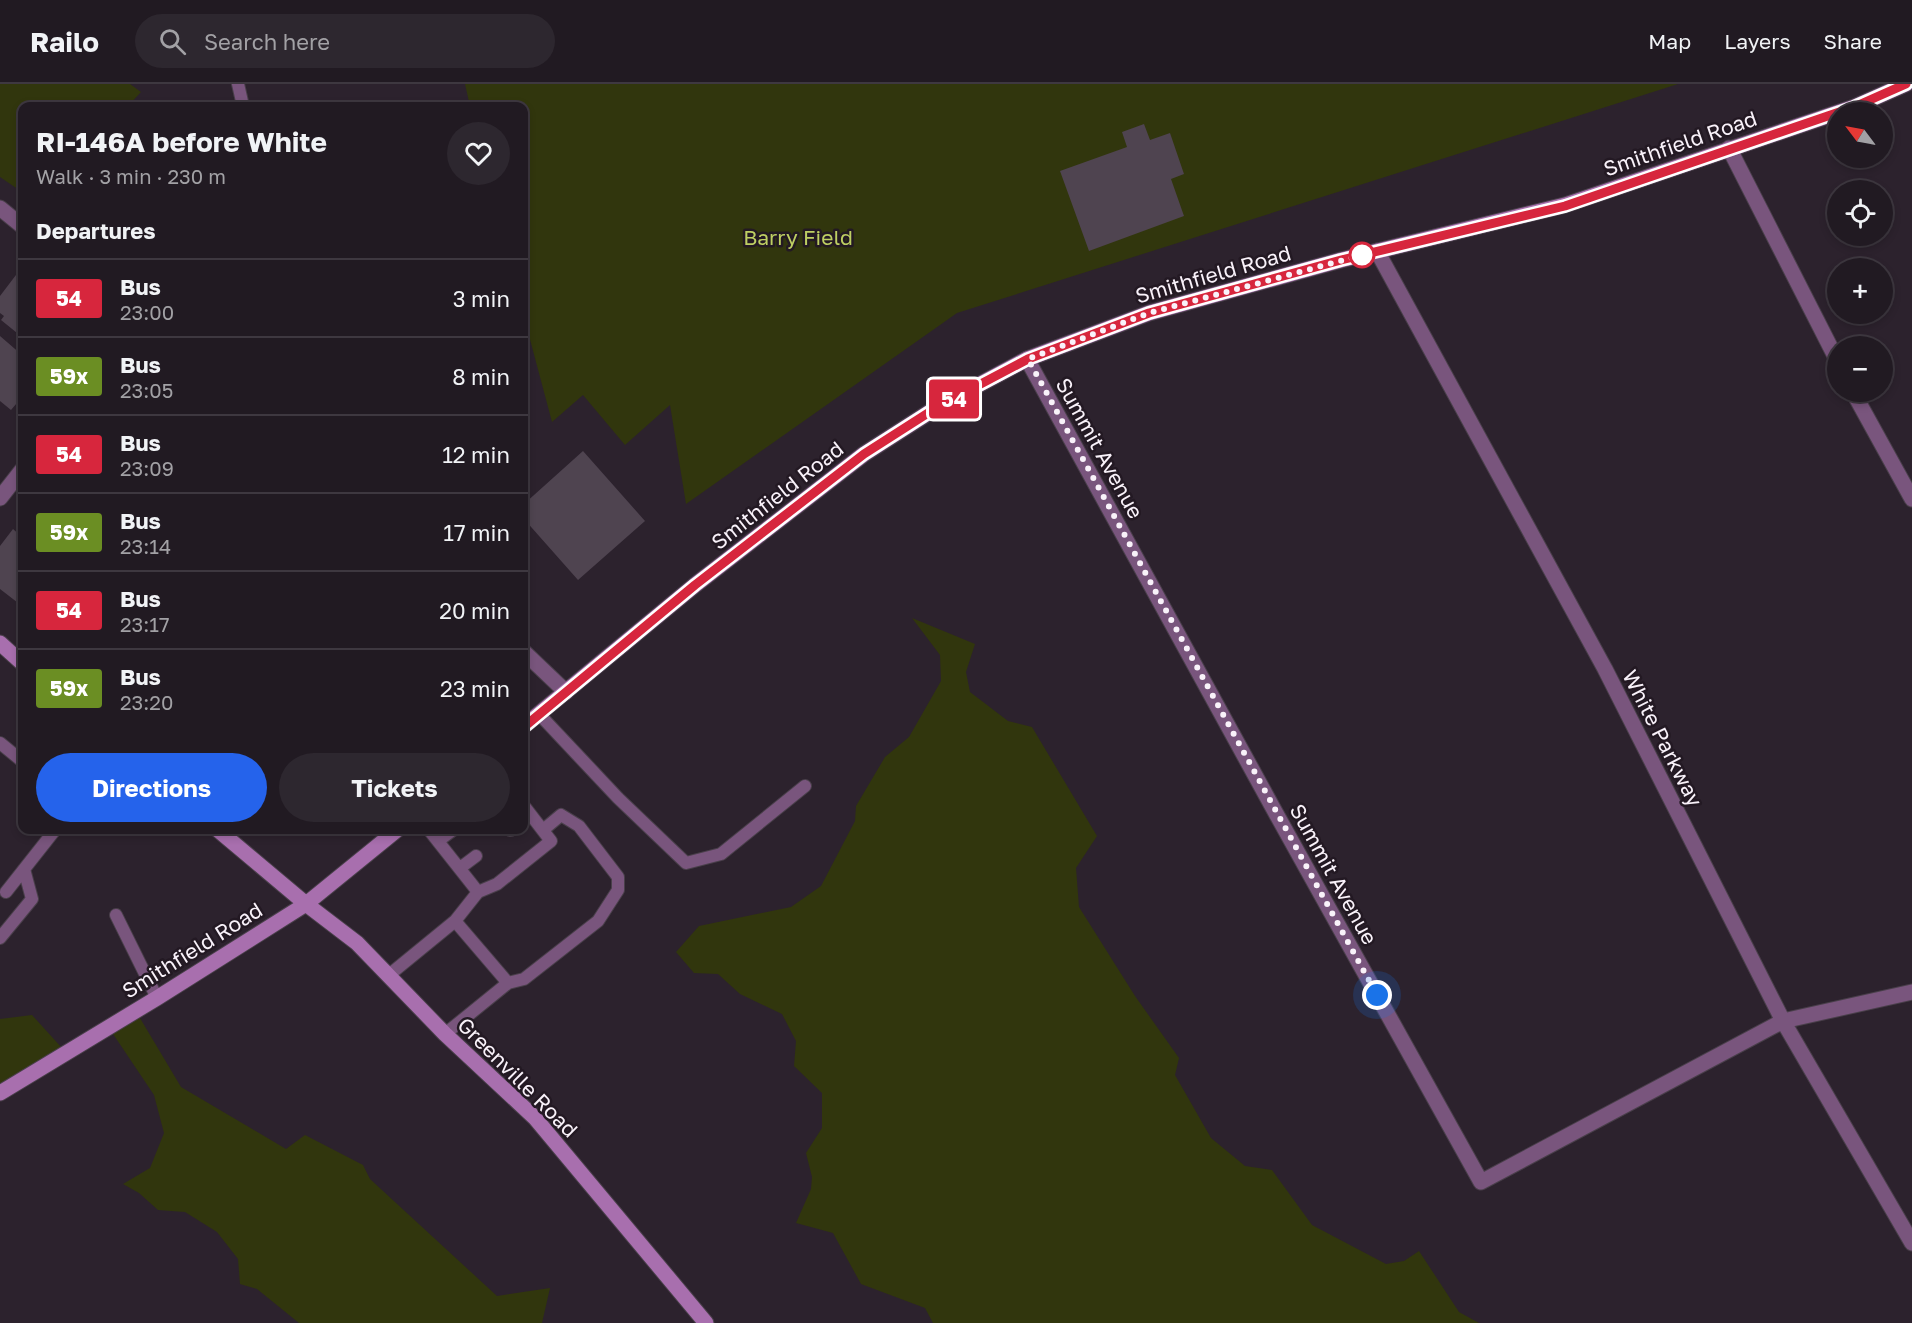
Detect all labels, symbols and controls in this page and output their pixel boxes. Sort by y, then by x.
search box [135,14,555,68]
text: Railo [30,25,99,58]
icon: search [156,25,189,58]
text: Search here [204,28,330,55]
text: Map [1648,28,1691,54]
text: Layers [1724,28,1791,54]
text: Share [1824,28,1882,54]
north arrow [1827,102,1893,168]
map controls [1827,102,1893,402]
street label: Smithfield Road [1600,105,1760,181]
button: heart [447,122,510,185]
text: RI-146A before White [36,125,327,158]
text: Walk · 3 min · 230 m [36,164,226,188]
button: locate [1827,180,1893,246]
text: Departures [36,217,155,244]
park label: Barry Field [743,224,853,250]
street label: Smithfield Road [1132,239,1294,309]
unlabelled marker [1349,242,1375,268]
button: + [1827,258,1893,324]
text: Bus [120,273,161,300]
text: 54 [56,285,82,311]
text: 3 min [453,285,510,312]
text: 23:00 [120,300,174,324]
button: − [1827,336,1893,402]
text: Bus [120,351,161,378]
text: 59x [50,363,88,389]
text: 8 min [452,363,510,390]
street label: Summit Avenue [1051,373,1149,523]
text: 23:05 [120,378,173,402]
line badge: 54 [927,380,981,418]
text: 54 [941,386,967,412]
text: Bus [120,429,161,456]
street label: Smithfield Road [706,435,848,555]
text: 54 [56,441,82,467]
text: 12 min [442,441,510,468]
text: 23:09 [120,456,174,480]
text: Bus [120,507,161,534]
text: 59x [50,519,88,545]
text: 17 min [443,519,510,546]
text: 23:14 [120,534,171,558]
text: Bus [120,585,161,612]
text: 54 [56,597,82,623]
text: 20 min [439,597,510,624]
text: 23:17 [120,612,170,636]
text: Bus [120,663,161,690]
street label: White Parkway [1617,665,1709,811]
text: 59x [50,675,88,701]
text: 23 min [440,675,510,702]
text: 23:20 [120,690,173,714]
button: Directions [36,753,267,822]
button: Tickets [279,753,510,822]
street label: Summit Avenue [1285,799,1383,949]
street label: Smithfield Road [117,896,267,1004]
your location [1362,980,1392,1010]
street label: Greenville Road [453,1012,583,1142]

